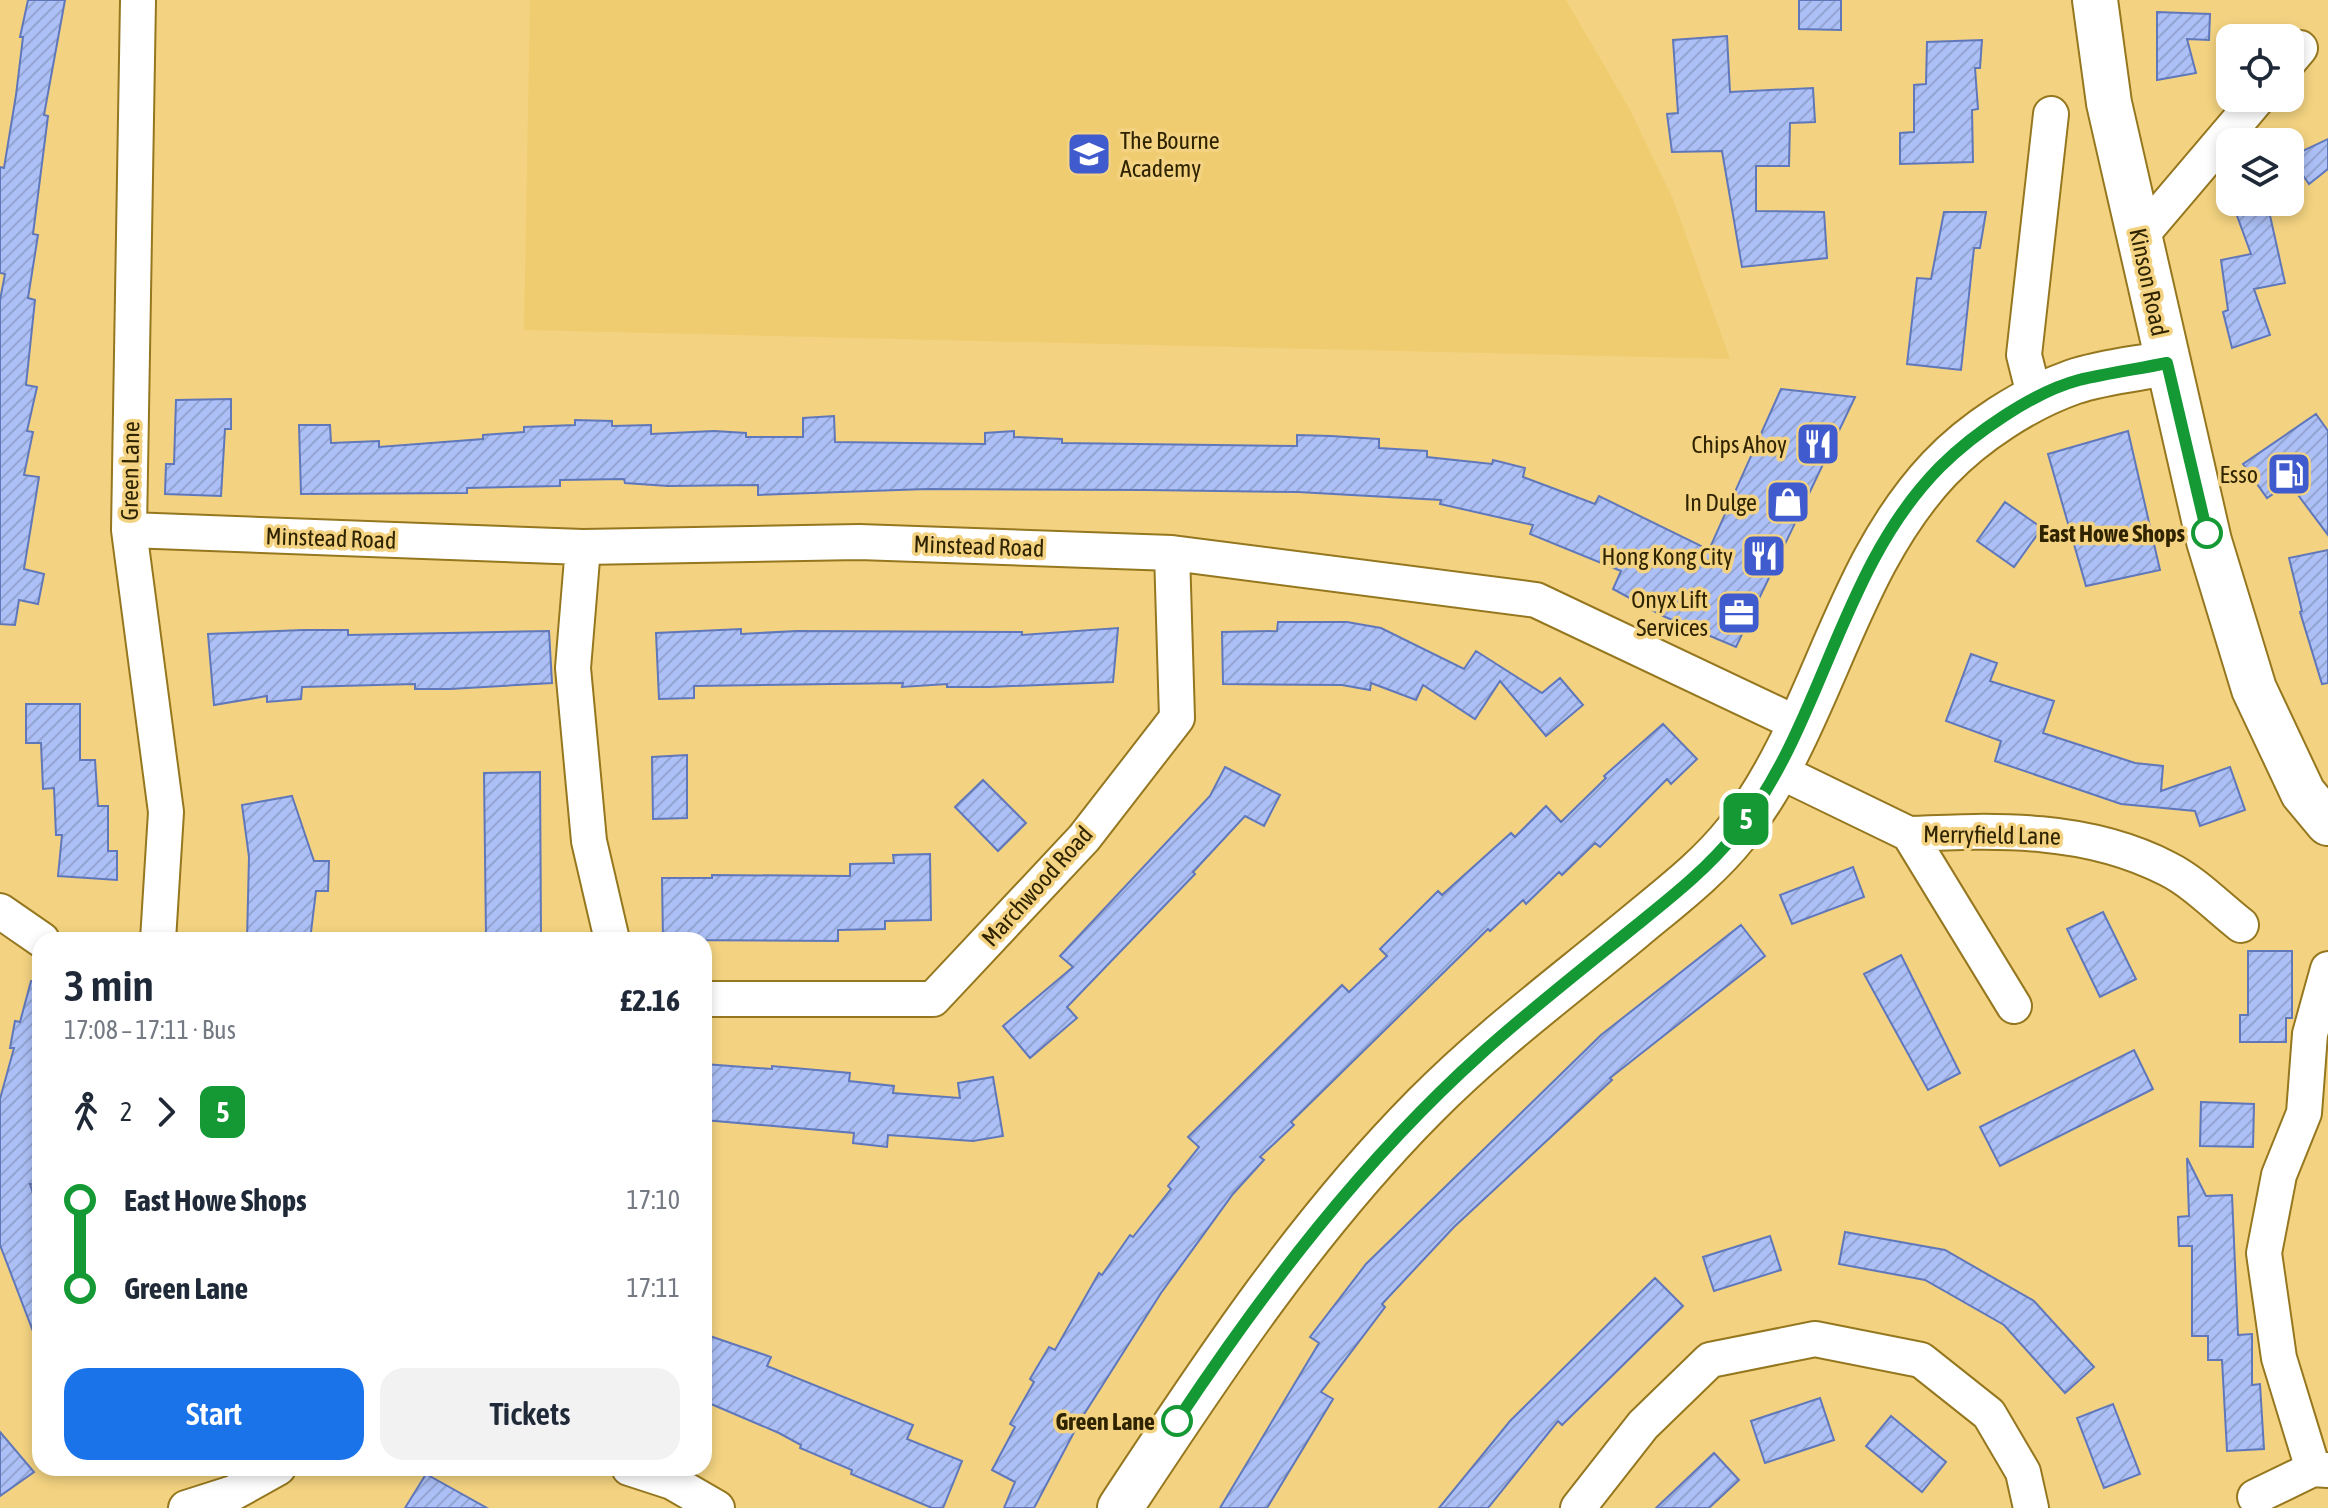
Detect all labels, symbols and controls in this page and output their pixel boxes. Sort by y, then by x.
map controls [2216,24,2304,216]
button: locate [2216,24,2304,112]
place label: The Bourne Academy [1120,127,1220,182]
button: layers [2216,128,2304,216]
school or university icon: The Bourne Academy [1065,130,1113,178]
street label: Kinson Road [2124,226,2174,338]
restaurant icon: Chips Ahoy [1794,420,1842,468]
street label: Green Lane [116,421,144,521]
place label: Chips Ahoy [1692,431,1787,458]
fuel station icon: Esso [2265,450,2313,498]
place label: Esso [2220,461,2258,488]
shop icon: In Dulge [1764,478,1812,526]
place label: In Dulge [1684,489,1757,516]
marker: East Howe Shops [2192,518,2222,548]
place label: East Howe Shops [2039,520,2186,547]
street label: Minstead Road [265,522,397,554]
street label: Minstead Road [913,530,1045,562]
restaurant icon: Hong Kong City [1740,532,1788,580]
place label: Hong Kong City [1602,543,1733,570]
place label: Onyx Lift Services [1631,586,1708,641]
office icon: Onyx Lift Services [1715,589,1763,637]
line badge: 5 [1720,793,1772,845]
text: 5 [1739,803,1753,835]
street label: Marchwood Road [976,820,1098,952]
street label: Merryfield Lane [1923,820,2061,850]
text: 3 min [64,960,154,1010]
text: £2.16 [620,983,680,1017]
text: 17:08 – 17:11 · Bus [64,1015,236,1045]
icon: walk [64,1090,108,1134]
icon: forward [144,1090,188,1134]
text: 5 [216,1096,229,1128]
text: 2 [120,1097,132,1127]
text: East Howe Shops [124,1183,307,1217]
text: 17:10 [626,1185,680,1215]
text: Green Lane [124,1271,248,1305]
text: 17:11 [626,1273,680,1303]
button: Start [64,1368,364,1460]
button: Tickets [380,1368,680,1460]
marker: Green Lane [1162,1406,1192,1436]
place label: Green Lane [1056,1408,1155,1435]

